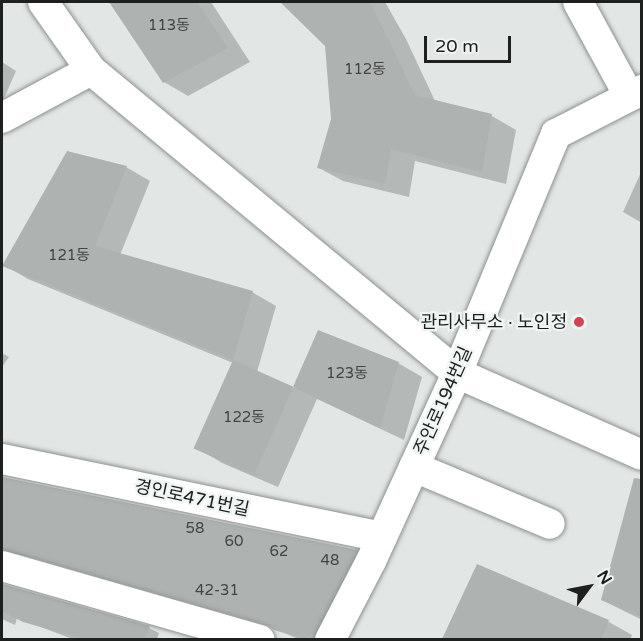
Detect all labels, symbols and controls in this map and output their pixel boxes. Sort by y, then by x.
house number: 113동 [148,17,190,35]
scale bar [427,24,514,62]
text: 20 m [435,35,479,57]
house number: 112동 [344,61,386,79]
house number: 121동 [48,247,90,265]
place label: 관리사무소 · 노인정 [420,311,567,333]
marker: 관리사무소 · 노인정 [572,315,586,329]
street label: 주안로194번길 [409,343,477,459]
house number: 123동 [326,365,368,383]
house number: 122동 [223,409,265,427]
street label: 경인로471번길 [133,475,251,521]
house number: 58 [186,520,204,538]
house number: 60 [225,533,243,551]
house number: 62 [270,543,288,561]
house number: 48 [321,552,339,570]
north arrow [559,557,619,617]
text: N [592,567,616,588]
house number: 42-31 [195,582,239,600]

